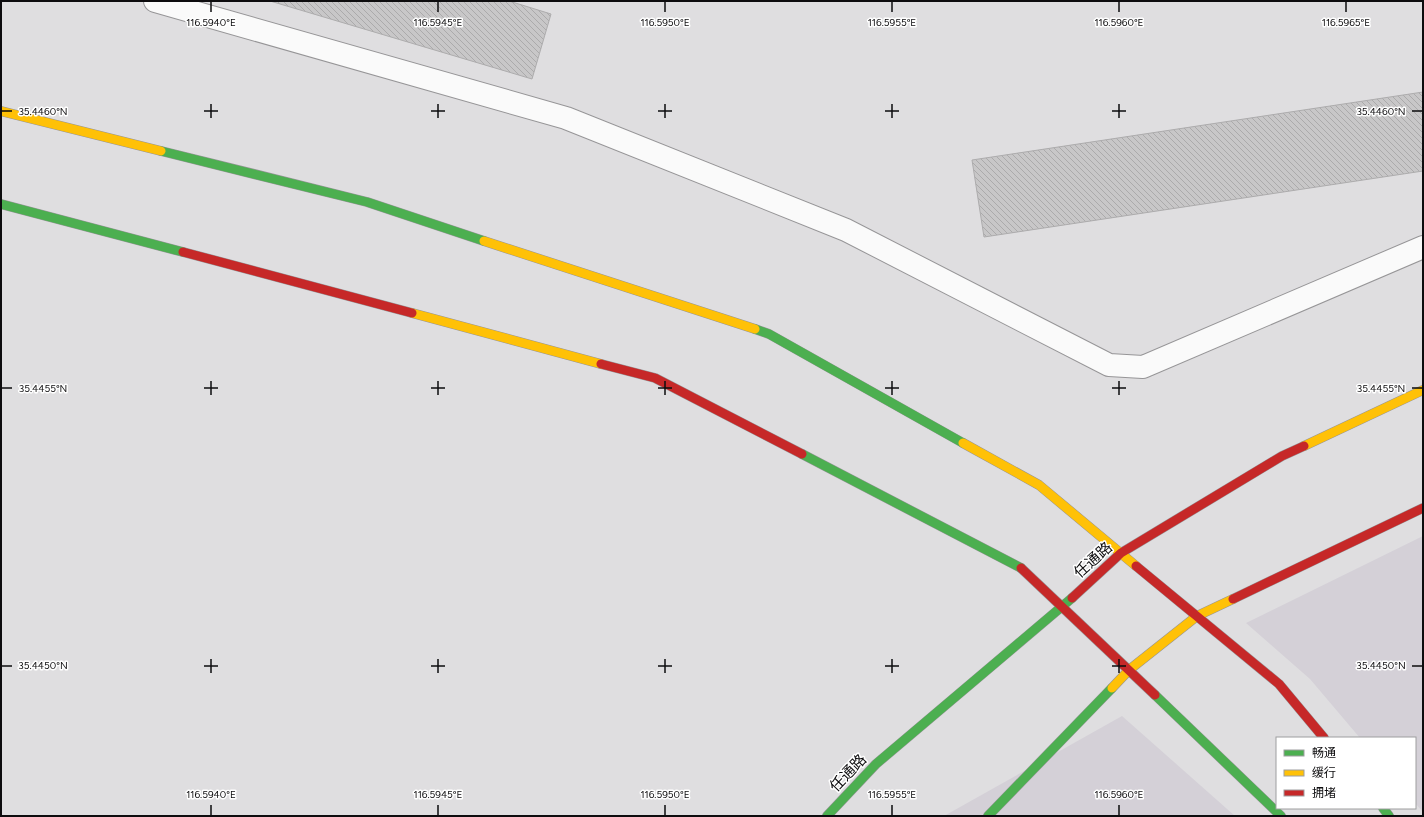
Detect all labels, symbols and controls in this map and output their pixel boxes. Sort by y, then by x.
text: 116.5940°E [186,16,236,29]
text: 116.5945°E [414,16,463,29]
text: 116.5950°E [640,16,690,29]
text: 116.5955°E [868,16,916,29]
text: 116.5960°E [1094,16,1144,29]
text: 116.5965°E [1322,16,1370,29]
text: 35.4460°N [18,105,68,118]
text: 35.4460°N [1356,105,1406,118]
text: 35.4455°N [19,382,67,395]
text: 35.4455°N [1357,382,1405,395]
street label: 任通路 [1070,538,1116,582]
text: 35.4450°N [18,659,68,672]
text: 35.4450°N [1356,659,1406,672]
legend [1276,737,1416,809]
text: 畅通 [1312,746,1336,760]
street label: 任通路 [826,751,870,795]
text: 缓行 [1312,766,1336,780]
text: 拥堵 [1312,786,1336,800]
text: 116.5940°E [186,788,236,801]
text: 116.5945°E [414,788,463,801]
text: 116.5950°E [640,788,690,801]
text: 116.5955°E [868,788,916,801]
text: 116.5960°E [1094,788,1144,801]

